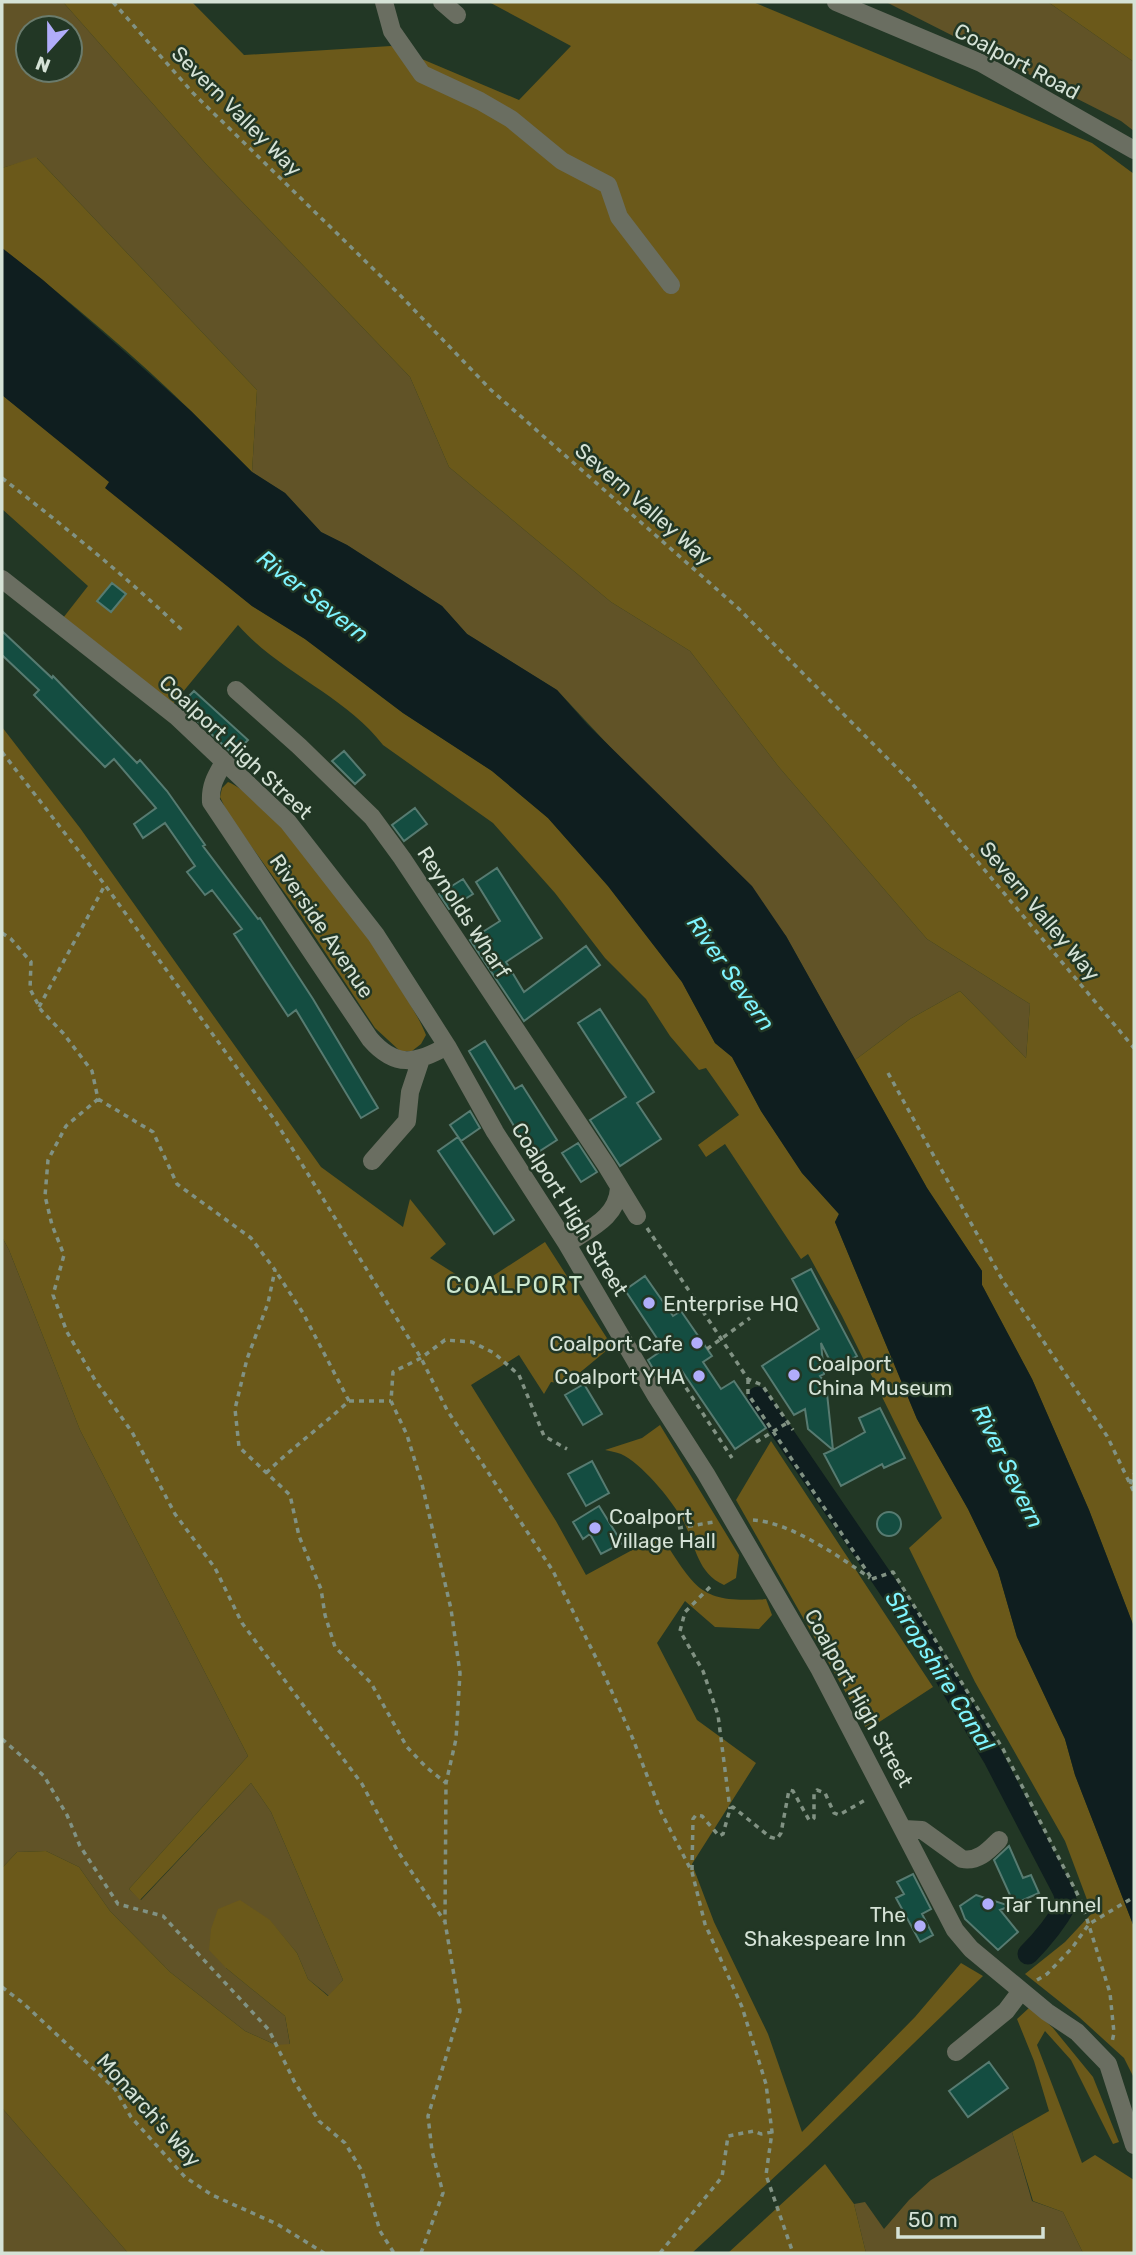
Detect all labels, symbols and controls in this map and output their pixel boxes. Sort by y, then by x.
north arrow [14,14,84,84]
street label: Coalport Road [950,17,1084,105]
street label: Severn Valley Way [167,41,307,181]
text: N [33,51,54,78]
street label: Severn Valley Way [570,438,718,571]
water label: River Severn [251,544,375,648]
street label: Coalport High Street [154,670,318,824]
street label: Severn Valley Way [975,836,1106,986]
street label: Reynolds Wharf [412,842,516,982]
street label: Riverside Avenue [265,849,379,1003]
water label: River Severn [681,910,781,1036]
street label: Coalport High Street [506,1118,634,1300]
district label: COALPORT [446,1271,584,1299]
place label: Enterprise HQ [663,1291,799,1316]
marker: Enterprise HQ [641,1295,657,1311]
place label: Coalport Cafe [549,1331,683,1356]
marker: Coalport Cafe [689,1335,705,1351]
place label: Coalport China Museum [808,1351,952,1400]
place label: Coalport YHA [554,1364,685,1389]
marker: Coalport China Museum [786,1367,802,1383]
marker: Coalport YHA [691,1368,707,1384]
water label: River Severn [966,1400,1050,1532]
place label: Coalport Village Hall [609,1504,716,1553]
marker: Coalport Village Hall [587,1520,603,1536]
water label: Shropshire Canal [879,1586,1001,1757]
street label: Coalport High Street [800,1605,918,1791]
place label: Tar Tunnel [1002,1892,1101,1917]
marker: Tar Tunnel [980,1896,996,1912]
place label: The Shakespeare Inn [744,1902,906,1951]
marker: The Shakespeare Inn [912,1918,928,1934]
street label: Monarch's Way [92,2048,207,2172]
scale bar [898,2196,1043,2240]
text: 50 m [908,2207,958,2232]

